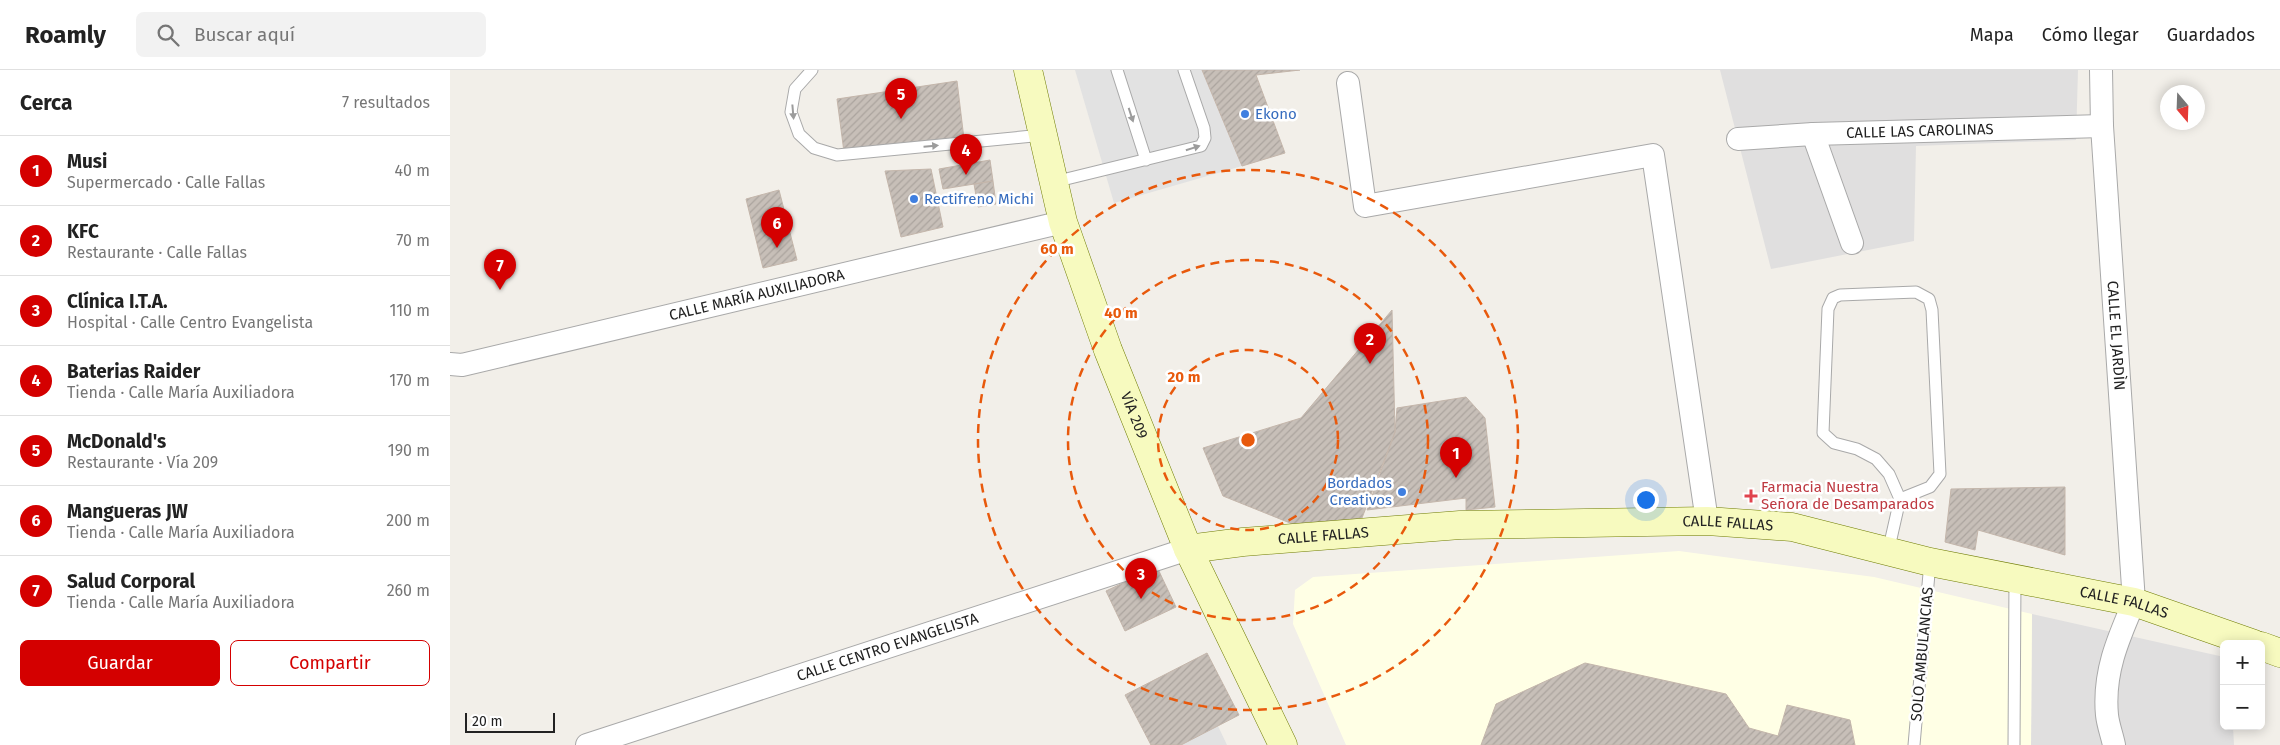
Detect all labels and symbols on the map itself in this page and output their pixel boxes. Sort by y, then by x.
pin: 5 [885,78,917,119]
north arrow [2160,85,2205,130]
one-way arrow [790,104,798,120]
place label: Ekono [1255,105,1297,123]
one-way arrow [1128,108,1136,123]
marker: Ekono [1239,108,1251,120]
street label: CALLE LAS CAROLINAS [1846,120,1994,142]
pin: 4 [950,134,982,175]
one-way arrow [924,141,940,149]
one-way arrow [1186,144,1201,152]
place label: Rectifreno Michi [924,190,1034,208]
marker: Rectifreno Michi [908,193,920,205]
pin: 6 [761,207,793,248]
text: 60 m [1040,240,1074,258]
pin: 7 [484,249,516,290]
street label: CALLE MARÍA AUXILIADORA [667,265,847,324]
street label: CALLE EL JARDÌN [2103,280,2129,391]
text: 40 m [1104,304,1138,322]
pin: 2 [1354,323,1386,364]
text: 20 m [1168,368,1200,386]
street label: VÍA 209 [1117,389,1152,441]
centre of rings [1239,431,1257,449]
pin: 1 [1440,437,1472,478]
place label: Bordados Creativos [1327,474,1392,509]
place label: Farmacia Nuestra Señora de Desamparados [1761,478,1934,513]
marker: Bordados Creativos [1396,486,1408,498]
your location [1633,487,1659,513]
marker: Farmacia Nuestra Señora de Desamparados [1745,490,1757,502]
street label: CALLE FALLAS [1682,512,1774,535]
street label: CALLE FALLAS [1277,523,1369,548]
pin: 3 [1125,558,1157,599]
street label: CALLE FALLAS [2078,583,2171,622]
street label: SOLO AMBULANCIAS [1907,586,1937,722]
street label: CALLE CENTRO EVANGELISTA [794,609,981,685]
scale bar [465,710,555,733]

